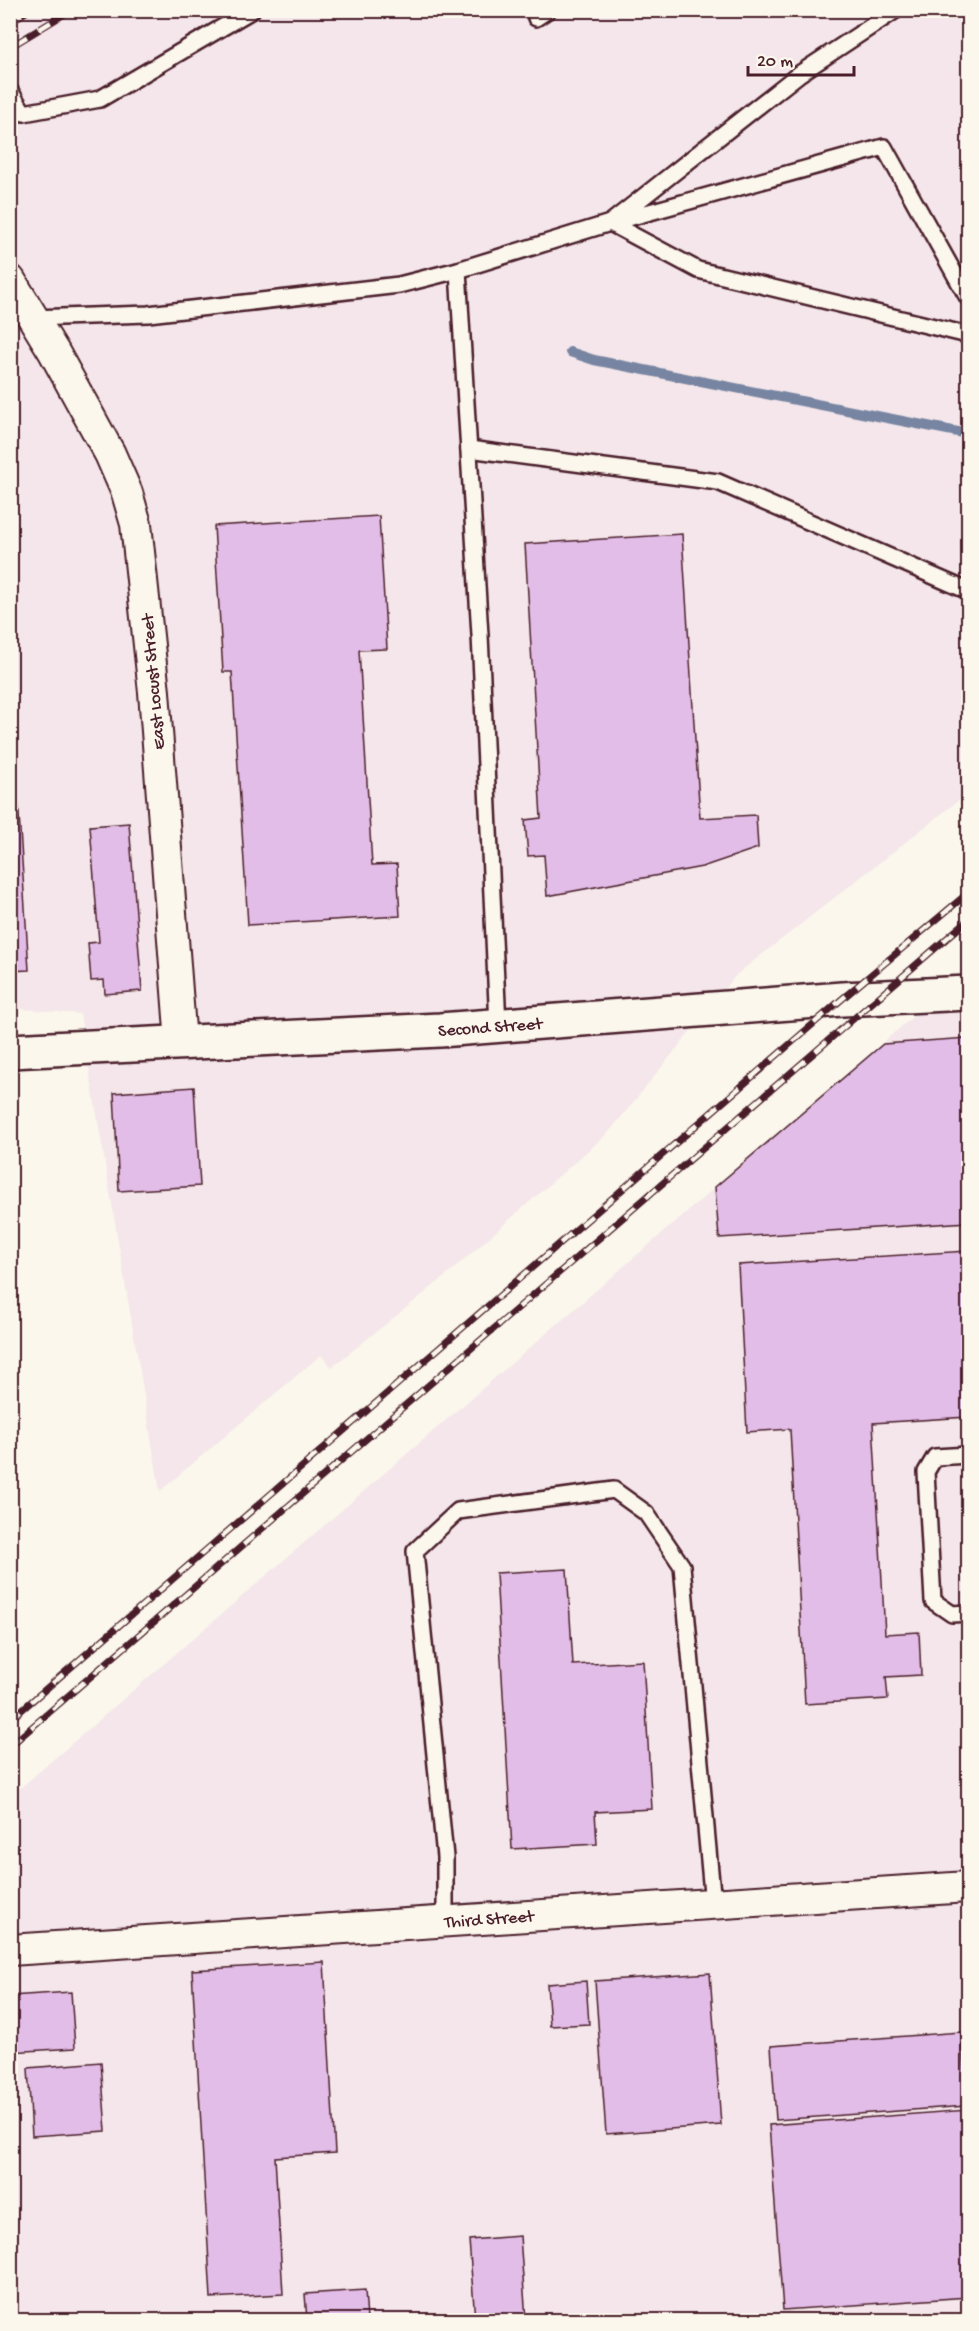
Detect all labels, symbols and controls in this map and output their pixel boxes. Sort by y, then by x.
scale bar [748,39,854,77]
text: 20 m [757,52,793,73]
street label: East Locust Street [138,611,171,751]
street label: Second Street [437,1014,545,1043]
street label: Third Street [443,1907,536,1934]

